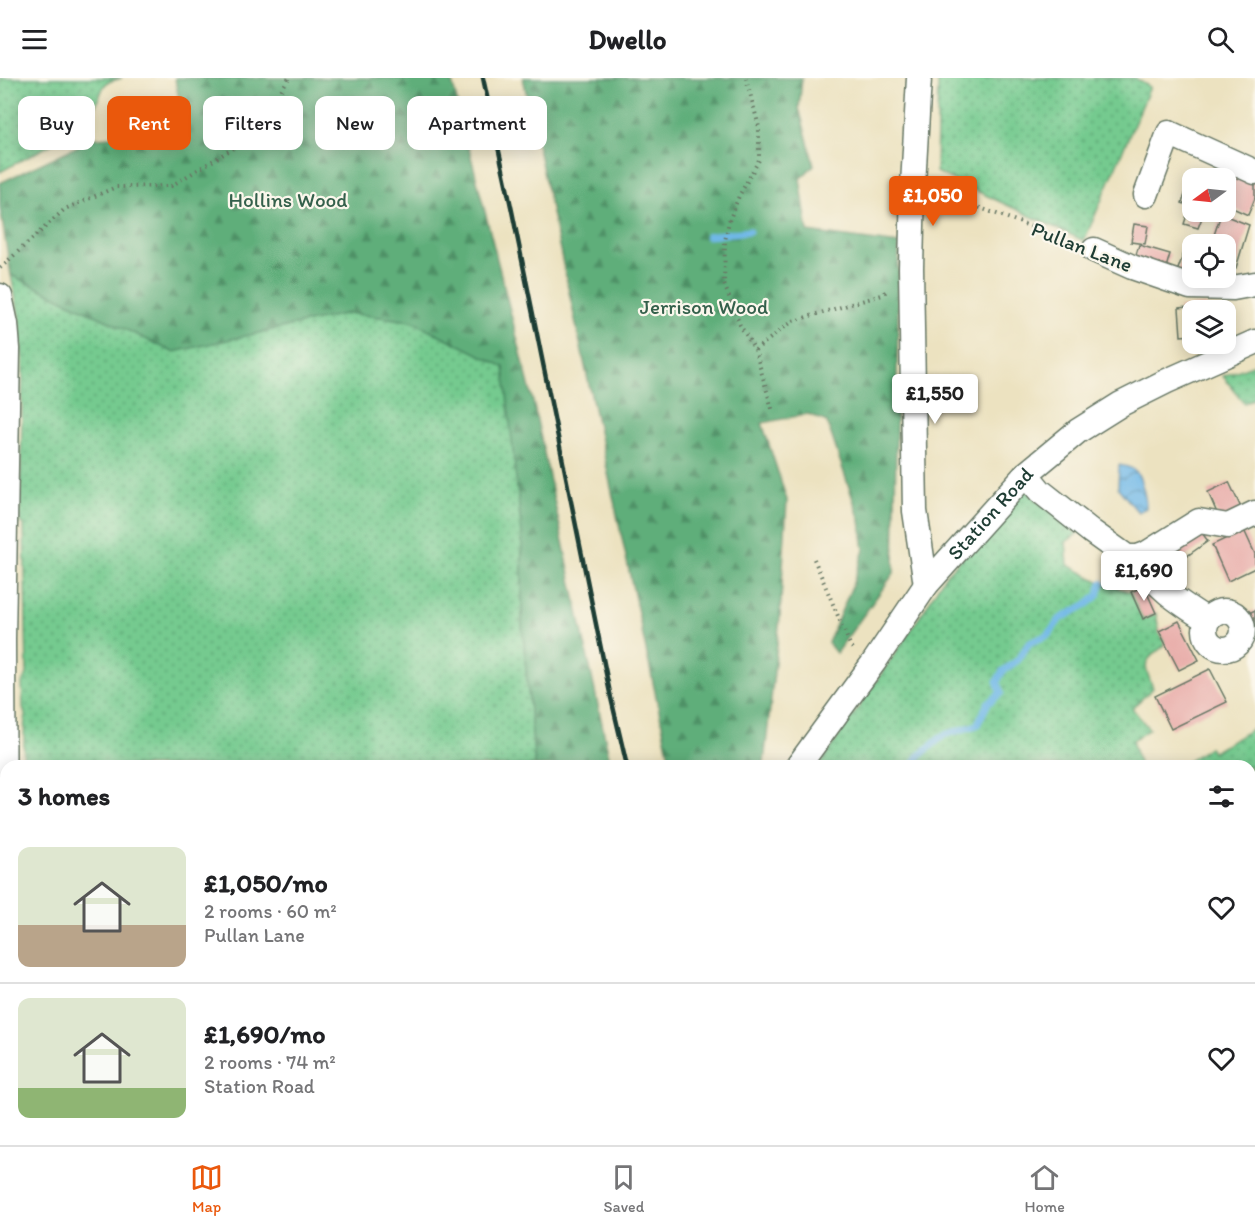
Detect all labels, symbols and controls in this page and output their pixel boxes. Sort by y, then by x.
icon: menu [18,23,51,56]
text: Dwello [588,23,667,56]
icon: search [1204,23,1237,56]
chip: Buy [18,96,95,150]
chip: Rent [107,96,191,150]
chip: Filters [203,96,303,150]
chip: New [315,96,395,150]
chip: Apartment [407,96,547,150]
north arrow [1182,168,1236,222]
map controls [1182,168,1236,354]
pin: £1,050 [884,176,982,227]
text: £1,050 [903,183,963,207]
park label: Hollins Wood [228,187,348,212]
street label: Pullan Lane [1028,216,1136,277]
button: locate [1182,234,1236,288]
park label: Jerrison Wood [640,294,768,319]
button: layers [1182,300,1236,354]
pin: £1,550 [886,374,984,425]
text: £1,550 [906,381,964,405]
street label: Station Road [942,461,1039,565]
pin: £1,690 [1095,551,1193,602]
text: £1,690 [1115,558,1173,582]
text: 3 homes [18,780,110,812]
icon: filters [1205,780,1238,813]
text: £1,050/mo [204,867,328,899]
icon: home [66,871,138,943]
icon: heart [1205,891,1238,924]
text: 2 rooms · 60 m² [204,899,337,923]
text: Pullan Lane [204,923,305,947]
text: £1,690/mo [204,1018,326,1050]
icon: home [66,1022,138,1094]
icon: heart [1205,1042,1238,1075]
text: 2 rooms · 74 m² [204,1050,336,1074]
text: Station Road [204,1074,315,1098]
tab: Map [190,1161,223,1216]
tab: Saved [603,1161,644,1216]
tab: Home [1025,1161,1065,1216]

